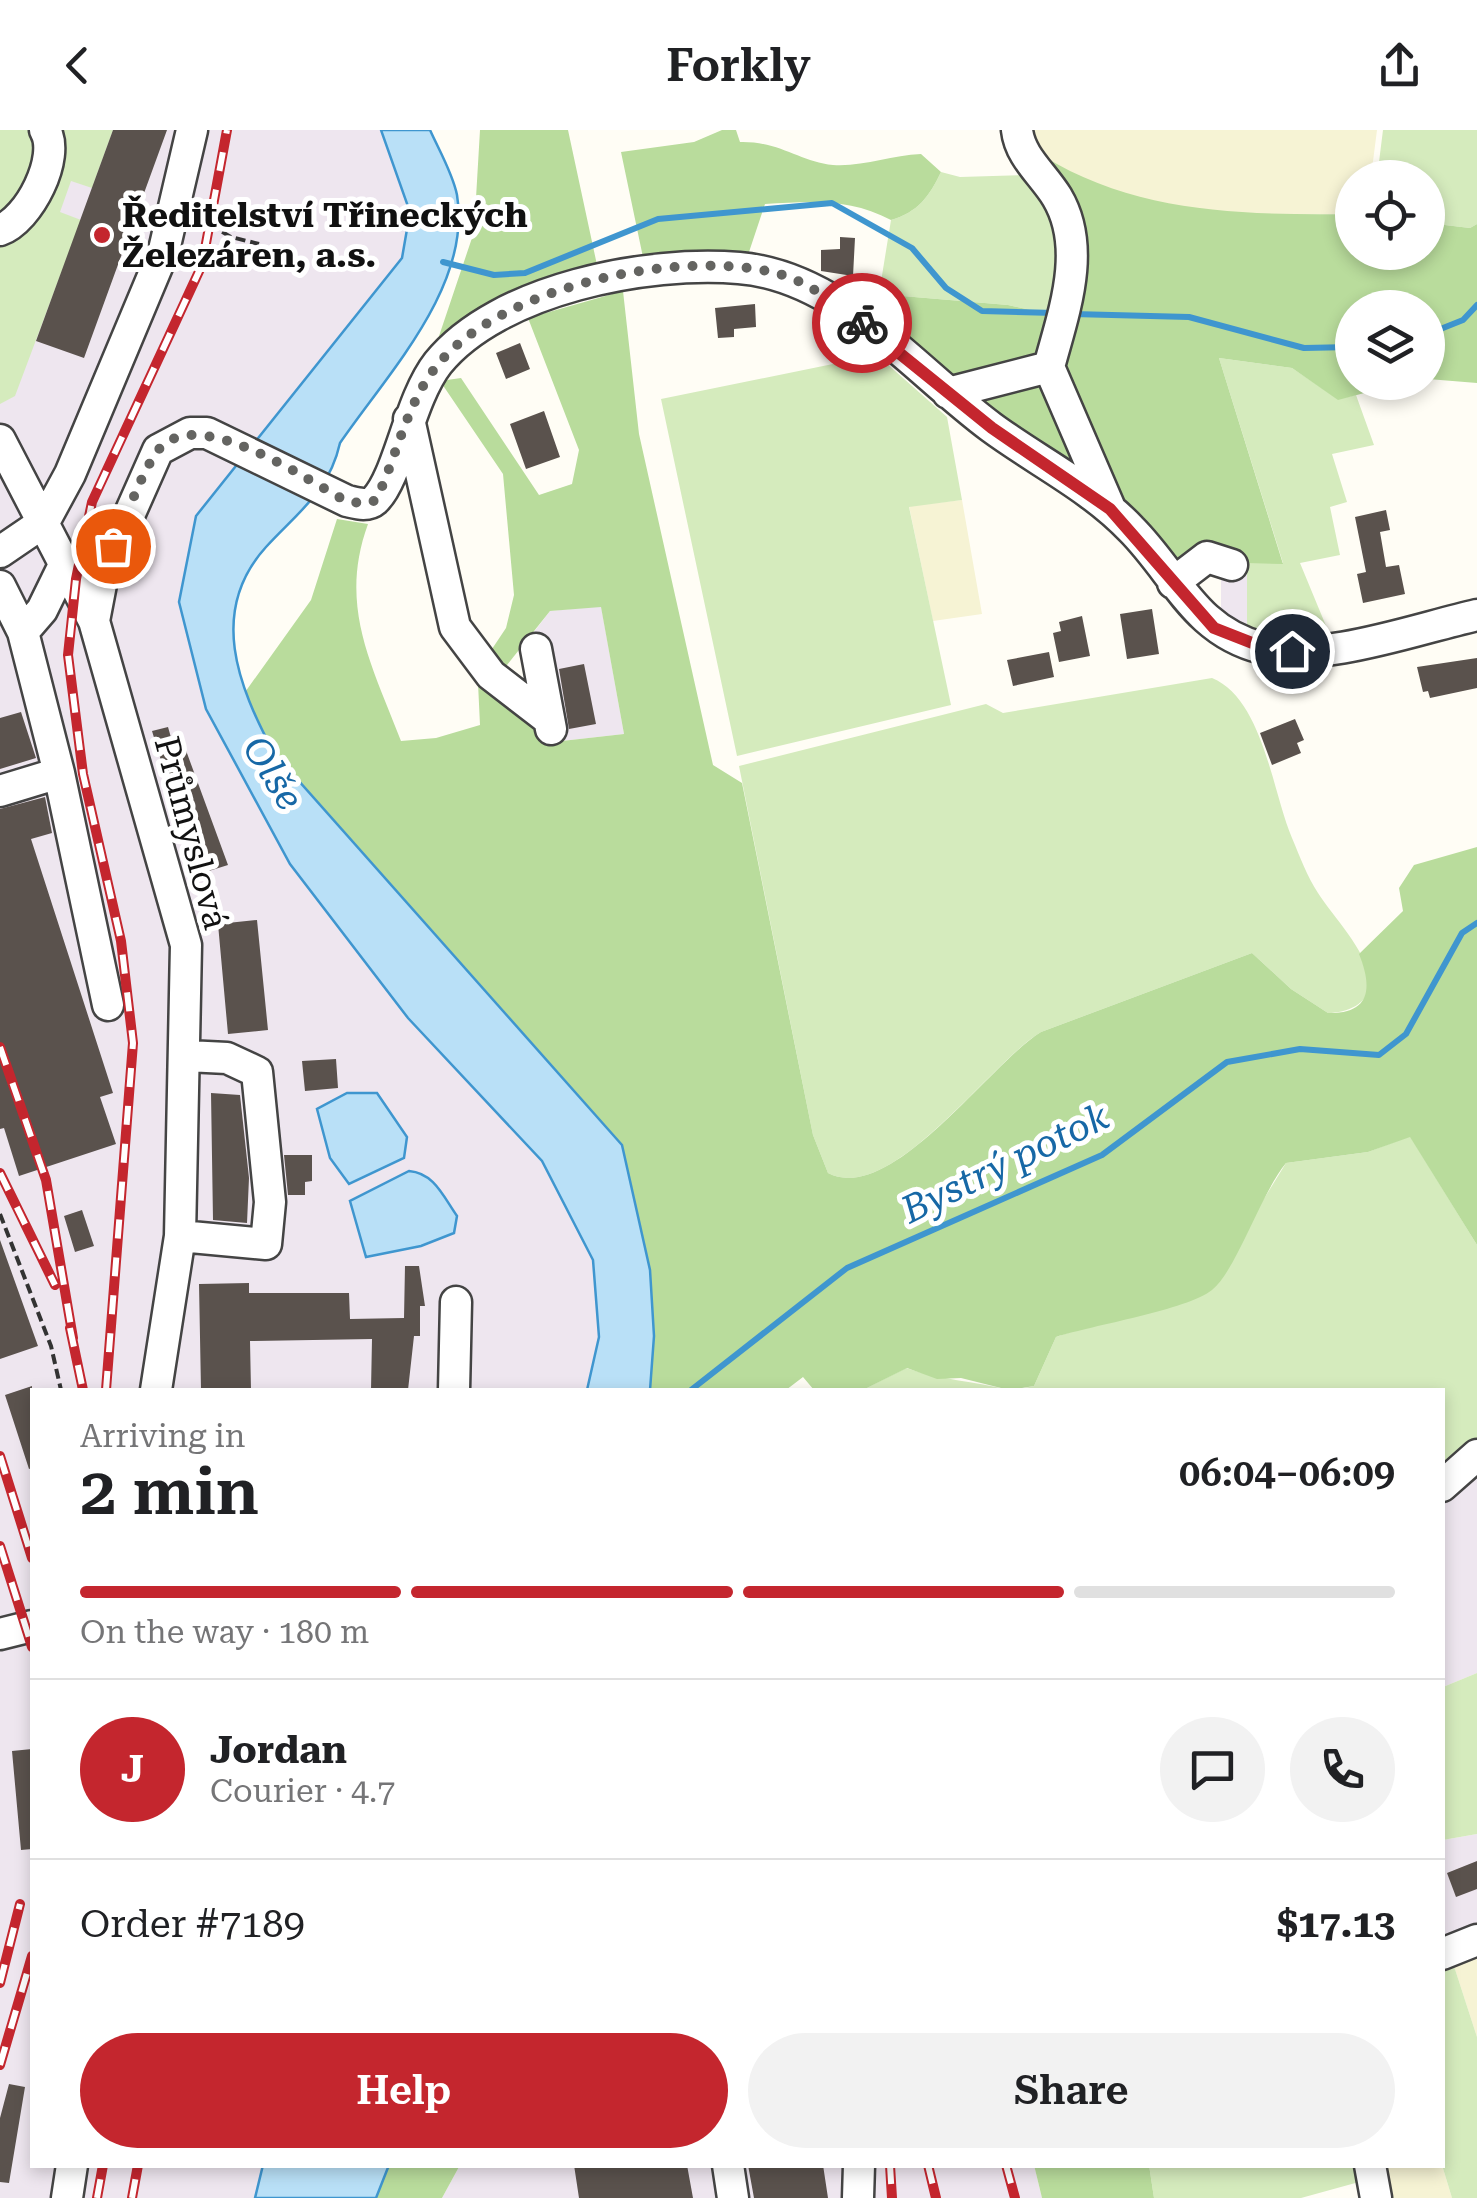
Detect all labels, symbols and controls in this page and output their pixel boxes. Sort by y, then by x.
icon: back [50,38,105,93]
icon: share [1372,38,1427,93]
text: Forkly [666,39,811,92]
map controls [1335,160,1445,400]
button: locate [1335,160,1445,270]
place label: Ředitelství Třineckých Železáren, a.s. [122,195,528,276]
marker: Ředitelství Třineckých Železáren, a.s. [91,224,113,246]
courier [812,273,912,373]
button: layers [1335,290,1445,400]
icon: bike [835,296,890,351]
pin [71,504,156,589]
icon: bag [86,519,141,574]
pin [1250,609,1335,694]
icon: home [1265,624,1320,679]
water label: Olše [234,728,312,818]
street label: Průmyslová [146,732,236,934]
water label: Bystrý potok [893,1094,1116,1233]
text: Arriving in [80,1417,245,1455]
text: 06:04–06:09 [1179,1451,1395,1495]
text: 2 min [80,1454,259,1530]
text: On the way · 180 m [80,1613,369,1651]
button: chat [1160,1717,1265,1822]
button: phone [1290,1717,1395,1822]
text: Jordan [210,1728,347,1772]
text: J [121,1747,144,1791]
text: Courier · 4.7 [210,1772,395,1810]
text: Order #7189 [80,1902,305,1946]
text: $17.13 [1277,1902,1395,1946]
button: Help [80,2033,728,2148]
button: Share [748,2033,1395,2148]

